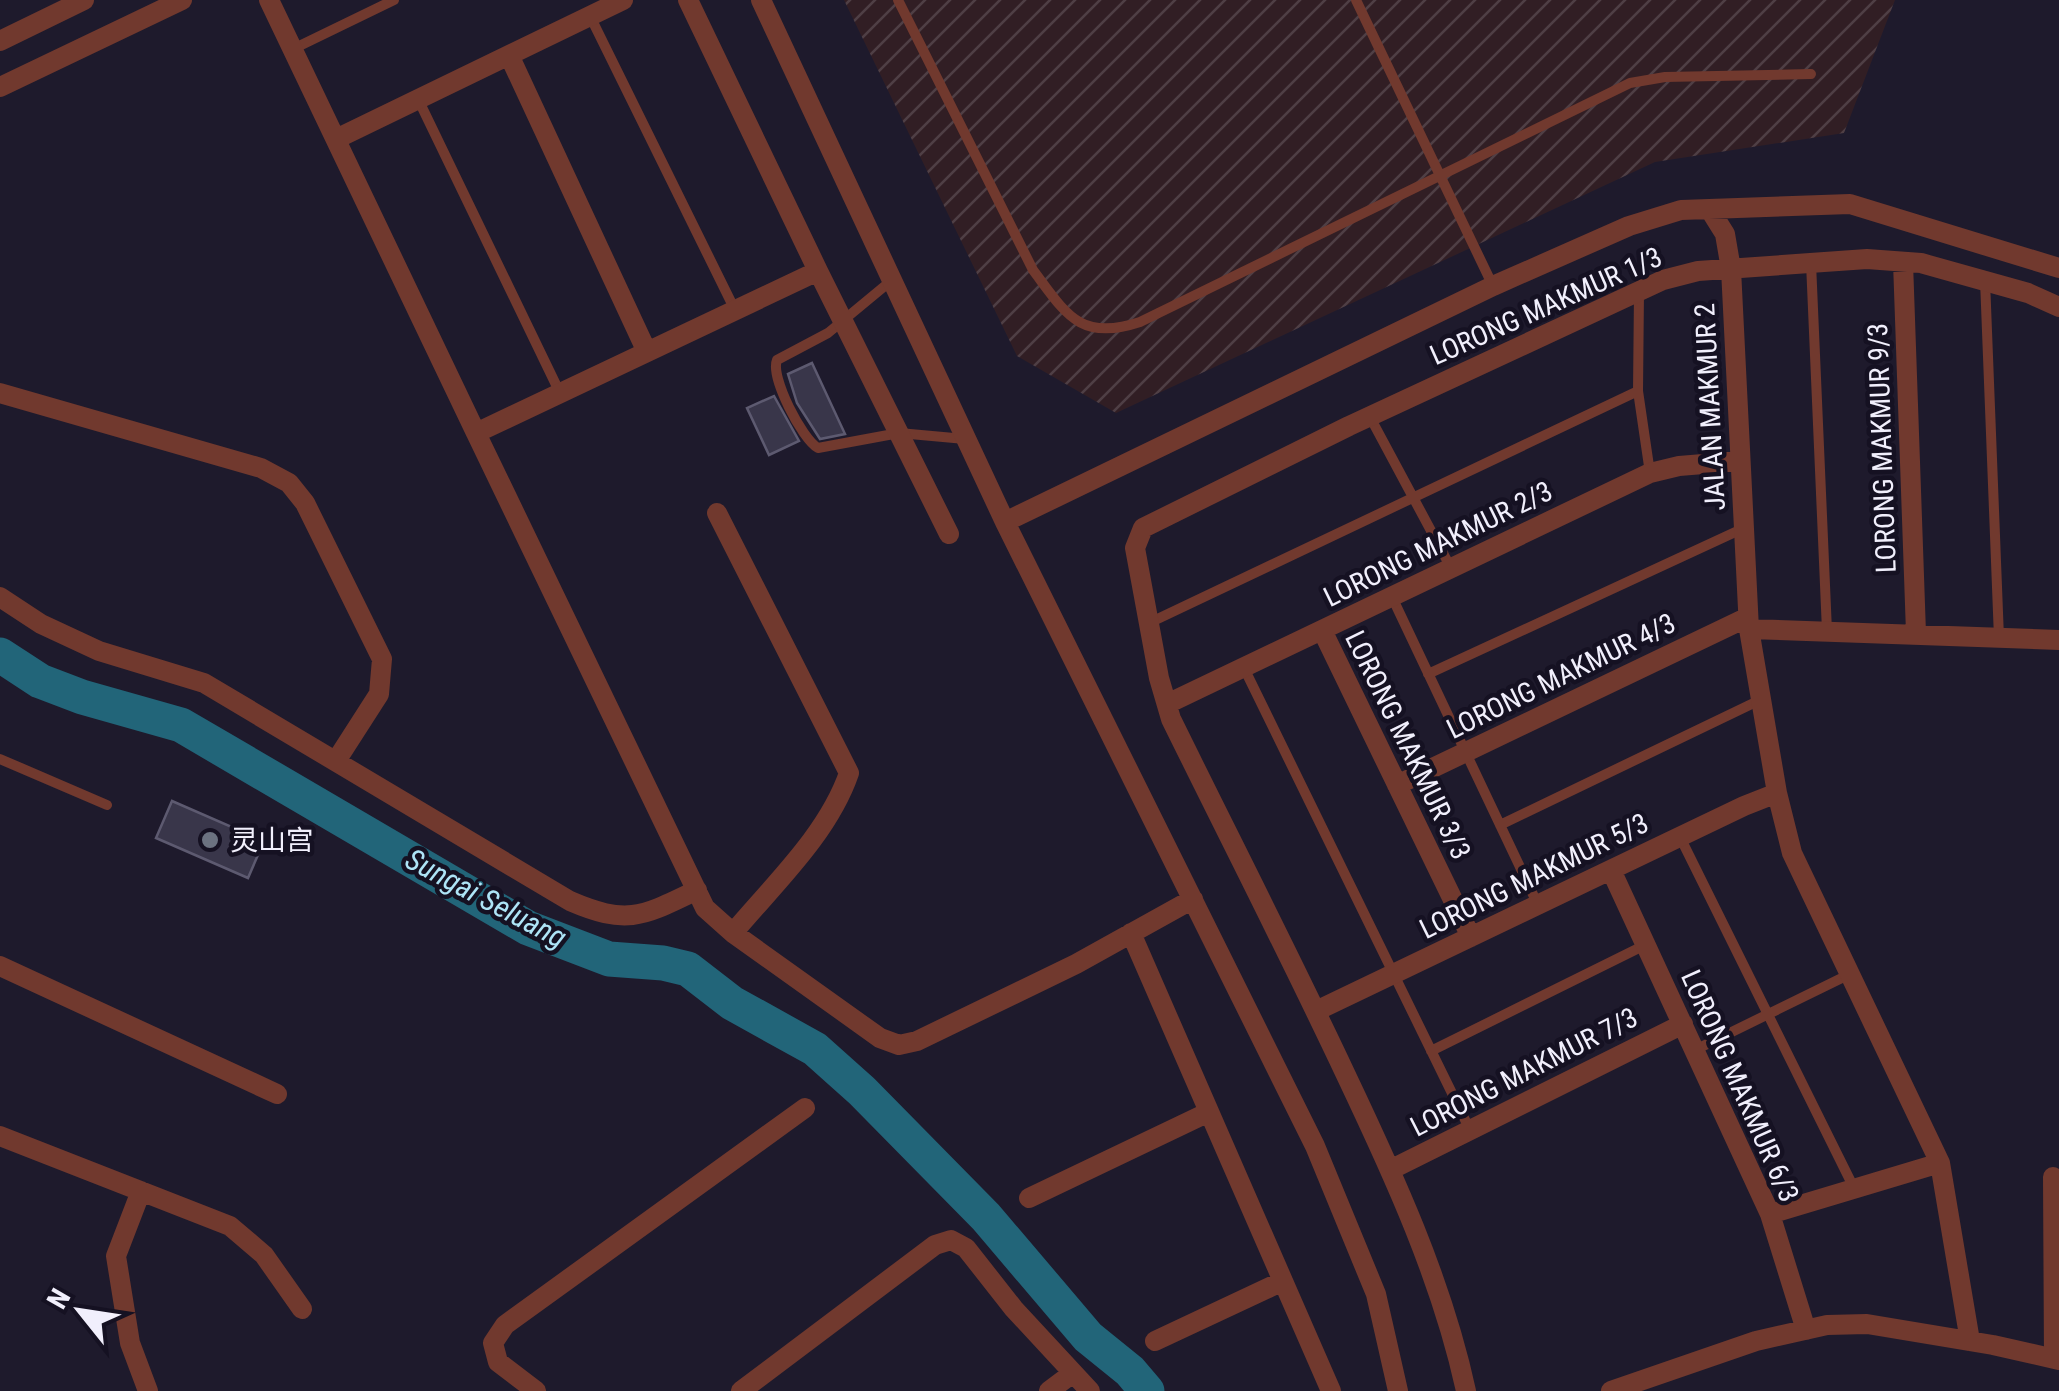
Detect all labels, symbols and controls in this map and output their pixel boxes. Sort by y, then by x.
street label: LORONG MAKMUR 1/3 [1425,240,1667,372]
street label: JALAN MAKMUR 2 [1688,302,1732,512]
street label: LORONG MAKMUR 9/3 [1861,322,1903,574]
street label: LORONG MAKMUR 2/3 [1318,474,1558,614]
street label: LORONG MAKMUR 4/3 [1441,606,1681,746]
street label: LORONG MAKMUR 3/3 [1338,625,1478,865]
street label: LORONG MAKMUR 5/3 [1414,806,1654,946]
place label: 灵山宫 [230,824,314,857]
marker: 灵山宫 [199,829,221,851]
water label: Sungai Seluang [400,841,572,955]
street label: LORONG MAKMUR 6/3 [1674,965,1806,1207]
street label: LORONG MAKMUR 7/3 [1405,1000,1643,1144]
north arrow [30,1261,130,1361]
text: N [40,1283,77,1314]

